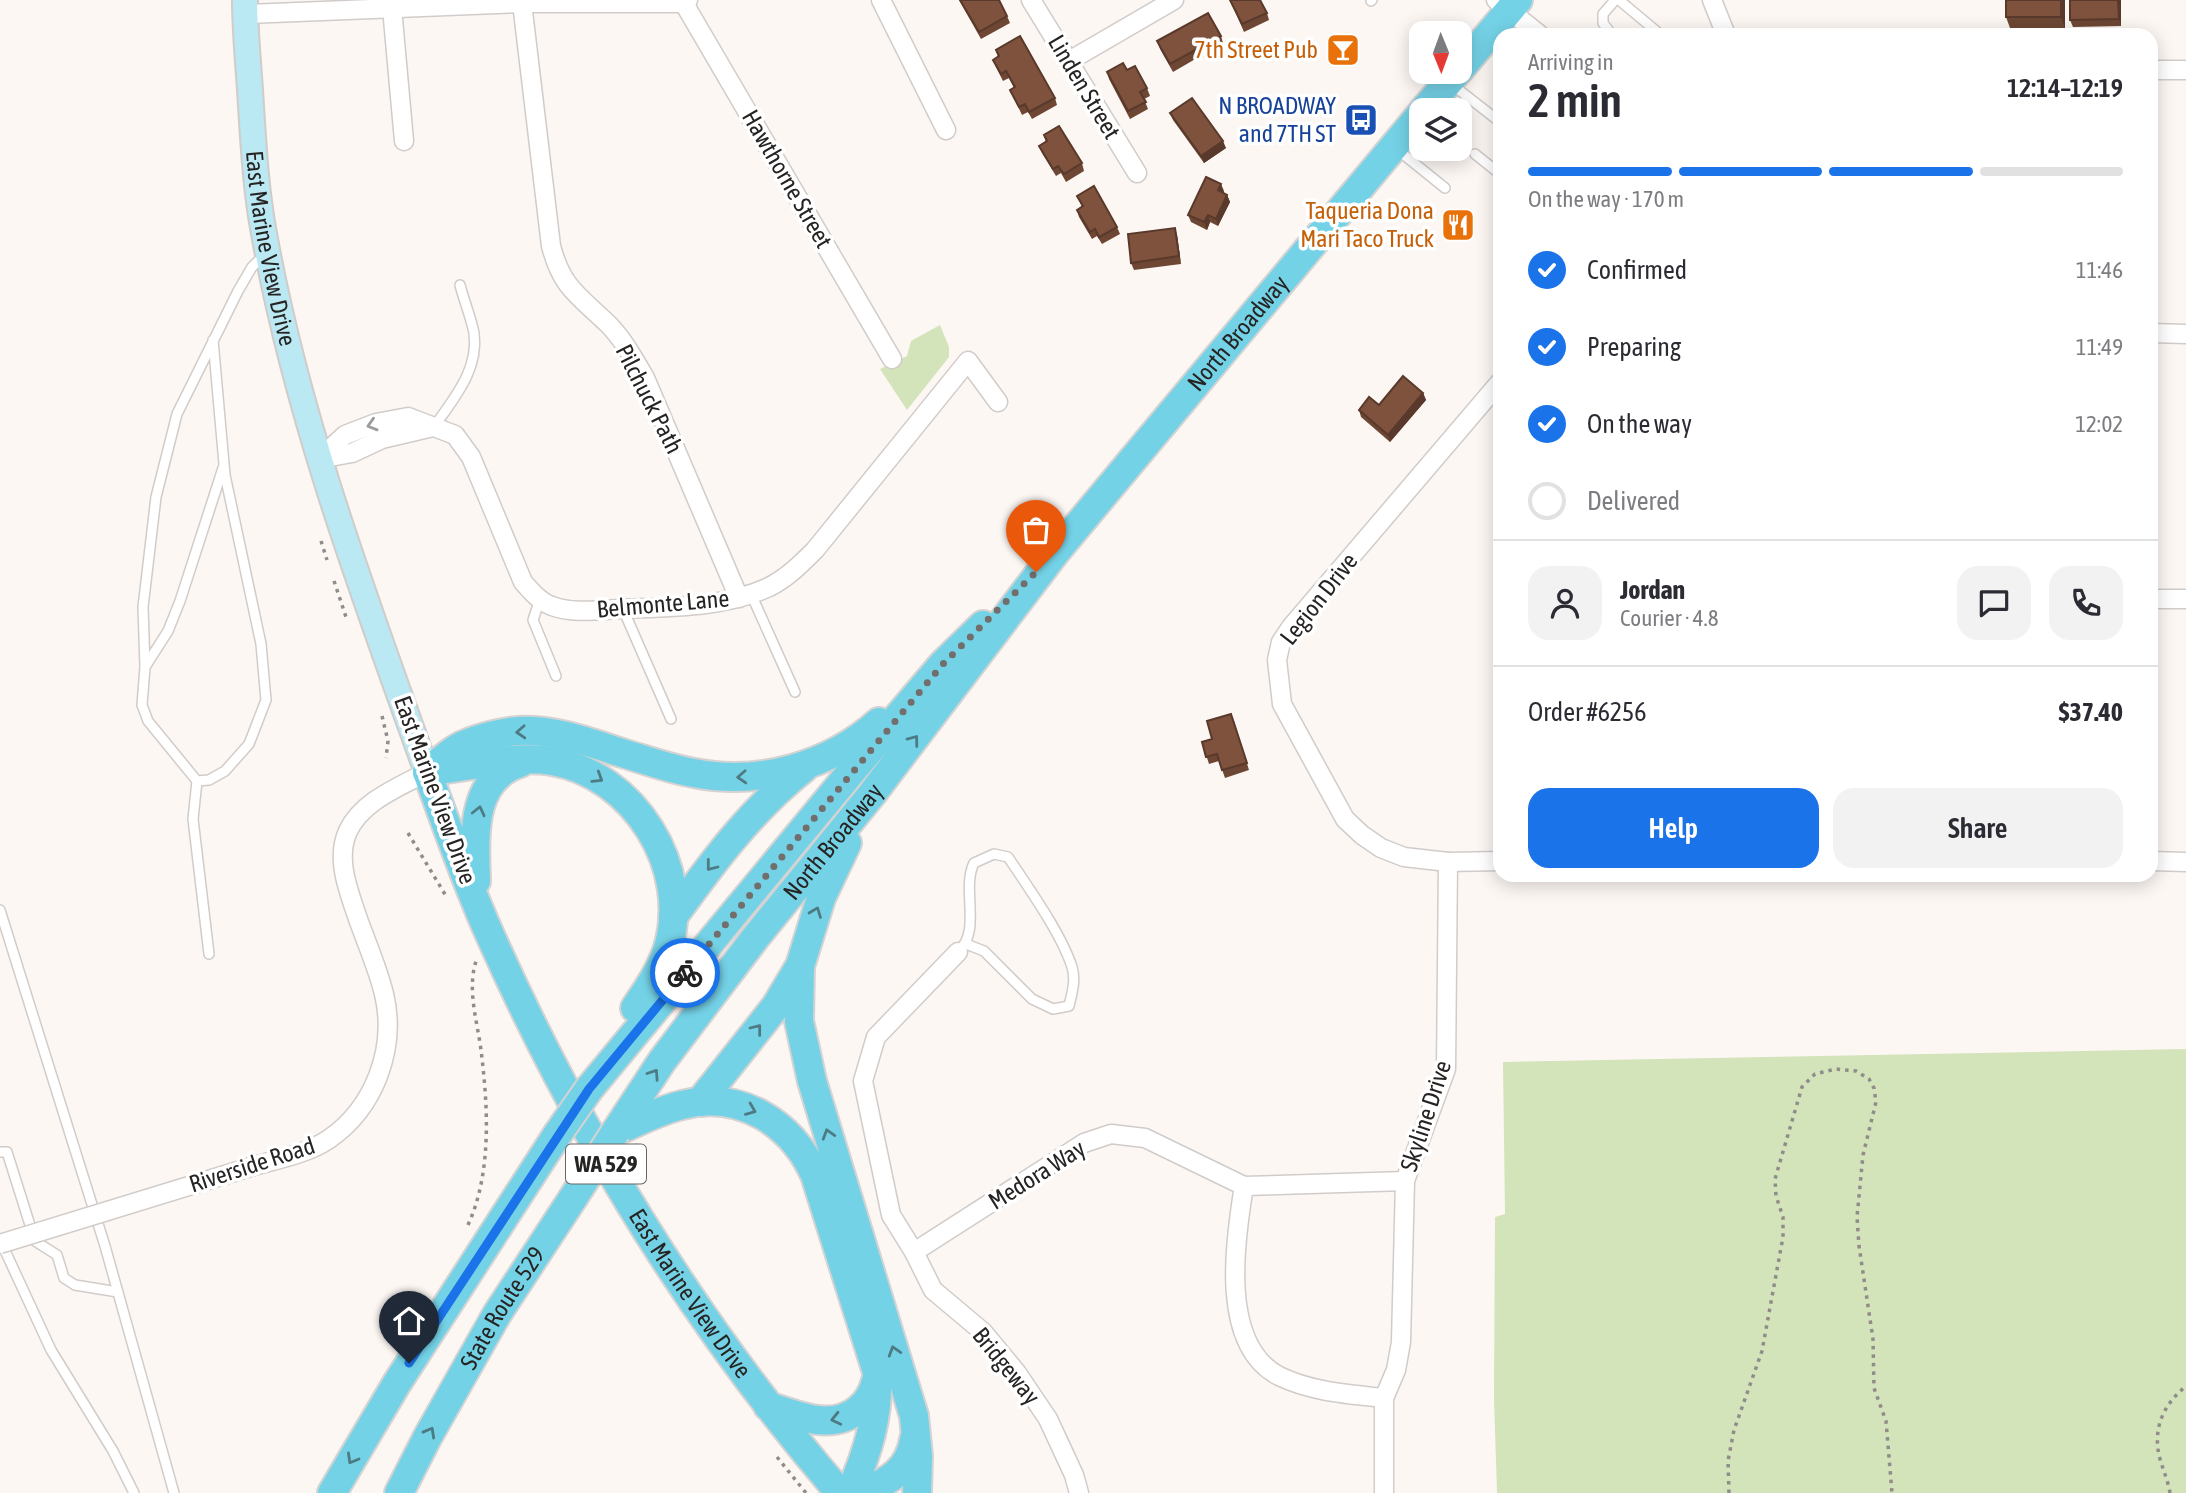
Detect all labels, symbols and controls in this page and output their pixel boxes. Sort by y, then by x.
north arrow [1409,21,1472,84]
map controls [1409,21,1472,161]
street label: Linden Street [1043,30,1126,144]
bar icon: 7th Street Pub [1324,31,1362,69]
place label: 7th Street Pub [1194,36,1318,63]
text: Arriving in [1528,49,1614,75]
text: 12:14–12:19 [2007,73,2123,103]
text: 2 min [1528,74,1622,127]
place label: N BROADWAY and 7TH ST [1218,92,1336,147]
button: layers [1409,98,1472,161]
bus stop icon: N BROADWAY and 7TH ST [1342,101,1380,139]
street label: Hawthorne Street [737,105,838,253]
street label: East Marine View Drive [241,150,302,349]
text: On the way · 170 m [1528,186,1684,212]
place label: Taqueria Dona Mari Taco Truck [1300,197,1434,252]
restaurant icon: Taqueria Dona Mari Taco Truck [1439,206,1477,244]
icon: check [1528,251,1566,289]
text: Confirmed [1587,255,1687,285]
text: 11:46 [2076,257,2123,283]
street label: North Broadway [1182,270,1293,396]
icon: check [1528,328,1566,366]
text: Preparing [1587,332,1681,362]
text: 11:49 [2076,334,2123,360]
street label: Pilchuck Path [610,340,688,458]
icon: check [1528,405,1566,443]
text: On the way [1587,409,1692,439]
text: 12:02 [2075,411,2123,437]
one-way arrow [367,417,379,432]
text: Delivered [1587,486,1680,516]
pin [1006,500,1066,572]
icon: bag [1017,511,1055,549]
street label: Legion Drive [1274,548,1363,650]
button: person [1528,566,1602,640]
button: chat [1957,566,2031,640]
button: phone [2049,566,2123,640]
text: Jordan [1620,575,1685,605]
street label: Belmonte Lane [596,584,730,623]
text: Courier · 4.8 [1620,605,1719,631]
street label: East Marine View Drive [389,692,482,887]
text: Order #6256 [1528,697,1647,727]
text: $37.40 [2059,697,2123,727]
one-way arrow [515,725,526,740]
one-way arrow [905,735,918,748]
one-way arrow [736,769,747,784]
one-way arrow [590,770,603,783]
street label: North Broadway [778,778,888,905]
button: Help [1528,788,1819,868]
button: Share [1833,788,2123,868]
one-way arrow [470,805,485,817]
one-way arrow [706,858,719,870]
one-way arrow [807,907,821,919]
courier [650,938,720,1008]
icon: bike [666,954,704,992]
one-way arrow [749,1024,762,1036]
street label: Skyline Drive [1395,1057,1456,1175]
one-way arrow [646,1069,658,1082]
one-way arrow [744,1102,757,1116]
one-way arrow [821,1128,836,1140]
street label: Riverside Road [186,1132,318,1198]
street label: Medora Way [984,1134,1090,1215]
road number: WA 529 [566,1144,646,1184]
street label: East Marine View Drive [624,1204,757,1383]
street label: State Route 529 [455,1242,550,1374]
pin [379,1291,439,1363]
icon: home [390,1302,428,1340]
street label: Bridgeway [967,1322,1046,1410]
one-way arrow [887,1345,902,1357]
one-way arrow [831,1410,843,1425]
one-way arrow [422,1427,436,1440]
one-way arrow [347,1451,360,1464]

